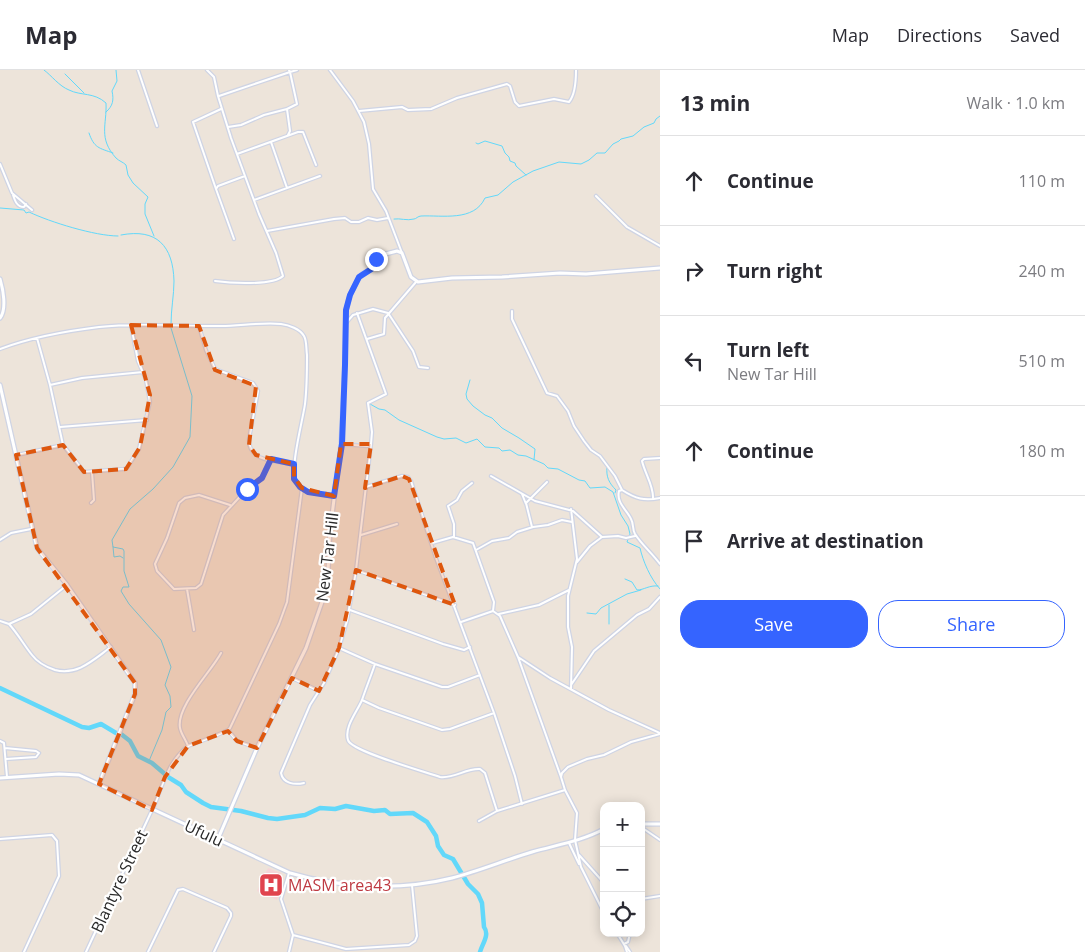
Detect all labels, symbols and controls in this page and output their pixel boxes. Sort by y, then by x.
text: Map [25,18,77,51]
text: Map [832,23,869,47]
text: Directions [897,23,982,47]
text: Saved [1010,23,1060,47]
text: 13 min [680,89,750,117]
text: Walk · 1.0 km [967,92,1065,114]
icon: ahead [680,167,708,195]
text: Continue [727,168,814,194]
text: 110 m [1019,170,1065,192]
route end [365,248,388,271]
icon: right [680,257,708,285]
text: Turn right [727,258,822,284]
text: 240 m [1019,260,1065,282]
text: Turn left [727,337,809,363]
icon: left [680,347,708,375]
text: 510 m [1019,350,1065,372]
text: New Tar Hill [727,363,817,385]
icon: ahead [680,437,708,465]
text: Continue [727,438,814,464]
text: 180 m [1019,440,1065,462]
route start [236,478,259,501]
street label: New Tar Hill [311,511,343,603]
icon: arrive [680,527,708,555]
text: Arrive at destination [727,528,924,554]
button: Save [680,600,868,648]
button: Share [878,600,1065,648]
map controls [600,802,645,937]
button: + [600,802,645,847]
street label: Ufulu [181,814,227,852]
street label: Blantyre Street [86,826,153,936]
button: − [600,847,645,892]
hospital icon: MASM area43 [258,872,284,898]
place label: MASM area43 [288,874,391,896]
button: locate [600,892,645,937]

